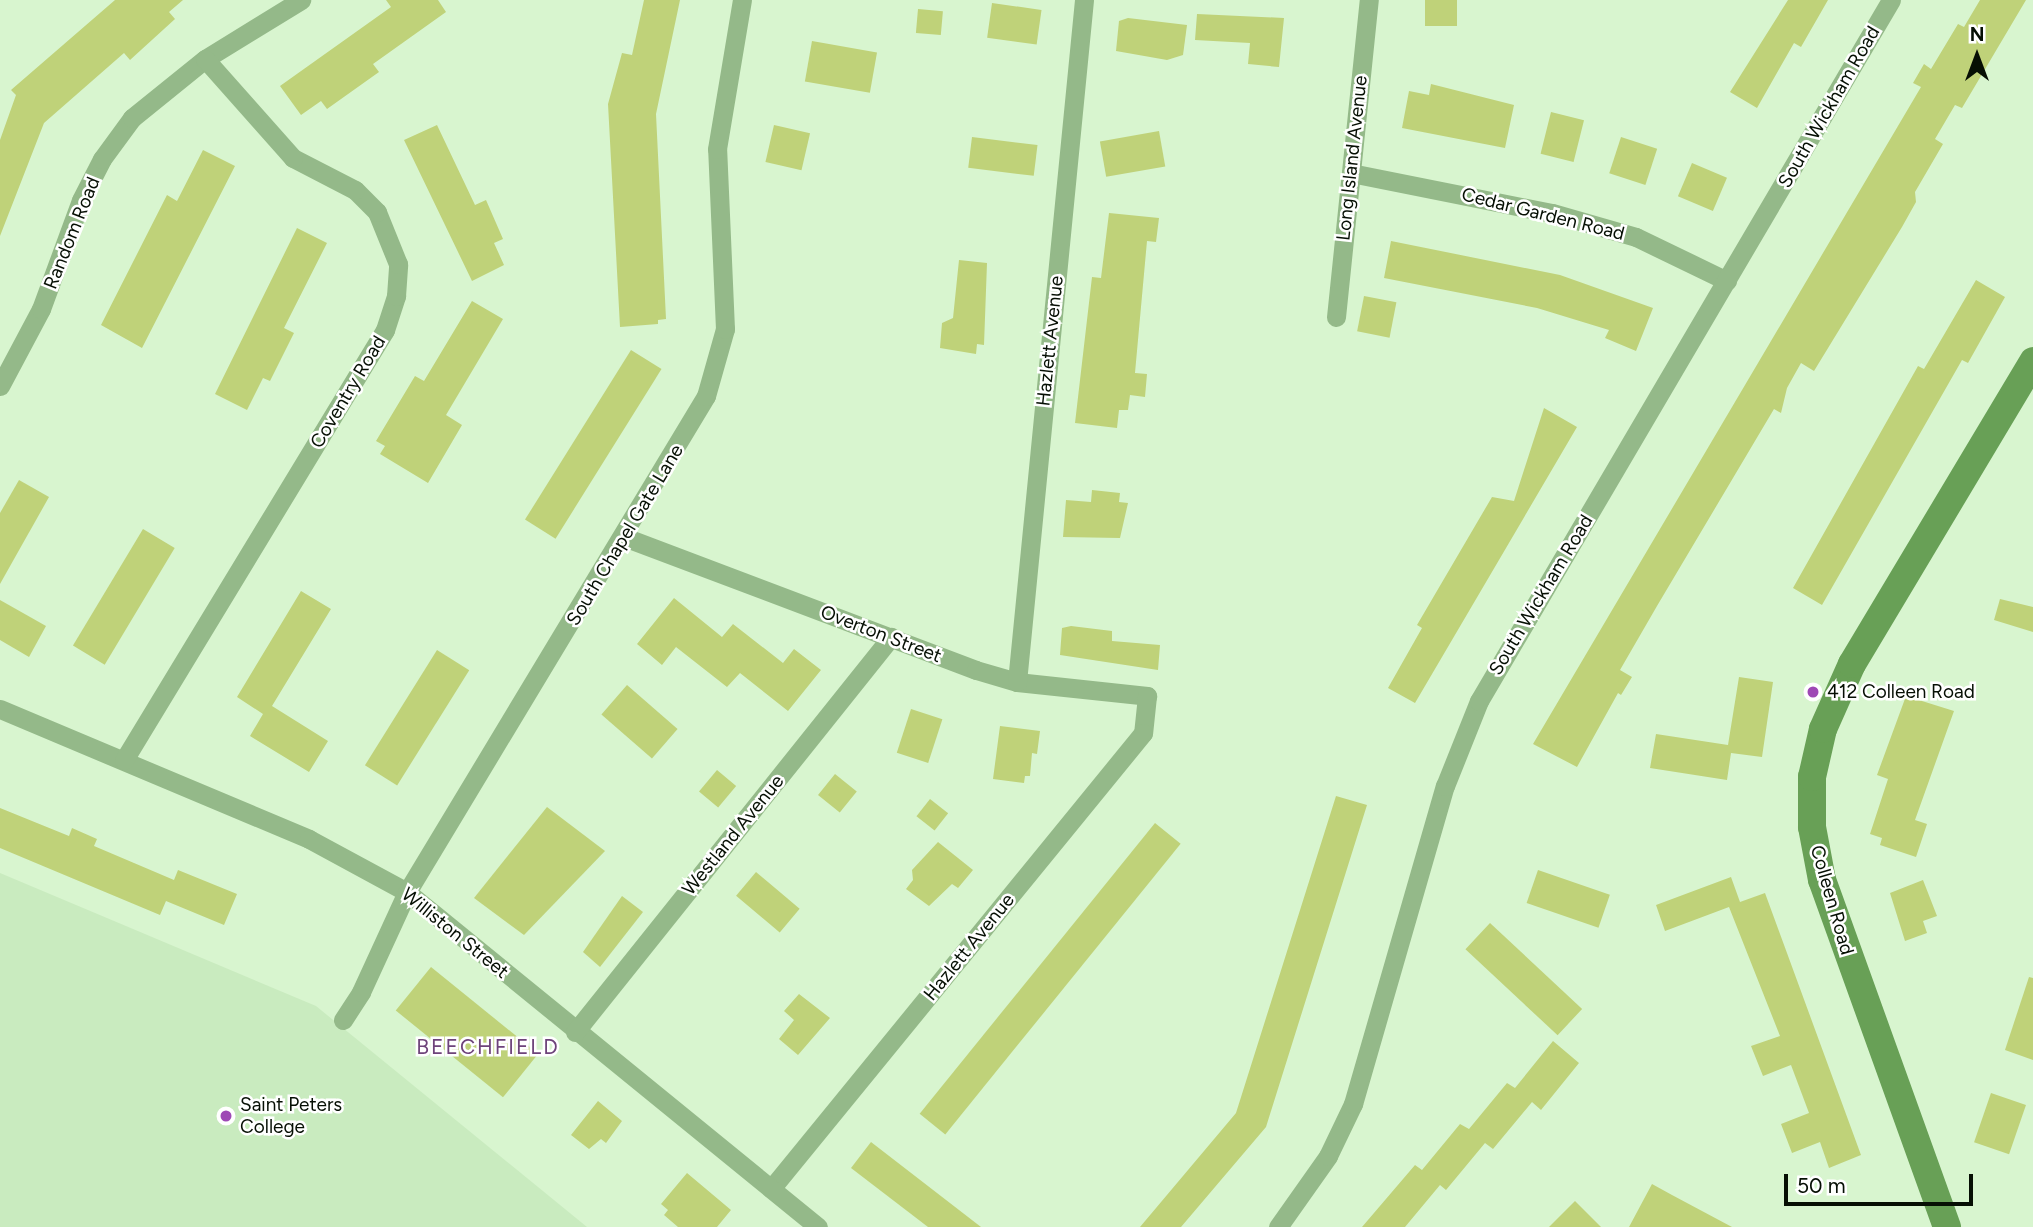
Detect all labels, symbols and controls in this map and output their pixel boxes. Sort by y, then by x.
north arrow [1942,21,2012,91]
street label: South Wickham Road [1773,22,1885,192]
text: N [1970,23,1984,46]
street label: Long Island Avenue [1332,74,1372,242]
street label: Random Road [39,174,105,292]
street label: Cedar Garden Road [1459,183,1627,245]
street label: Hazlett Avenue [1032,275,1068,407]
street label: Coventry Road [305,332,391,452]
street label: South Chapel Gate Lane [562,440,688,630]
street label: South Wickham Road [1484,511,1598,679]
street label: Overton Street [817,600,945,668]
place label: 412 Colleen Road [1827,681,1975,703]
marker: 412 Colleen Road [1805,684,1821,700]
street label: Westland Avenue [677,770,789,900]
street label: Colleen Road [1805,843,1859,957]
street label: Williston Street [397,883,513,983]
street label: Hazlett Avenue [919,889,1019,1005]
district label: BEECHFIELD [417,1034,559,1060]
place label: Saint Peters College [240,1094,342,1138]
marker: Saint Peters College [218,1108,234,1124]
scale bar [1788,1160,1977,1204]
text: 50 m [1797,1173,1846,1198]

